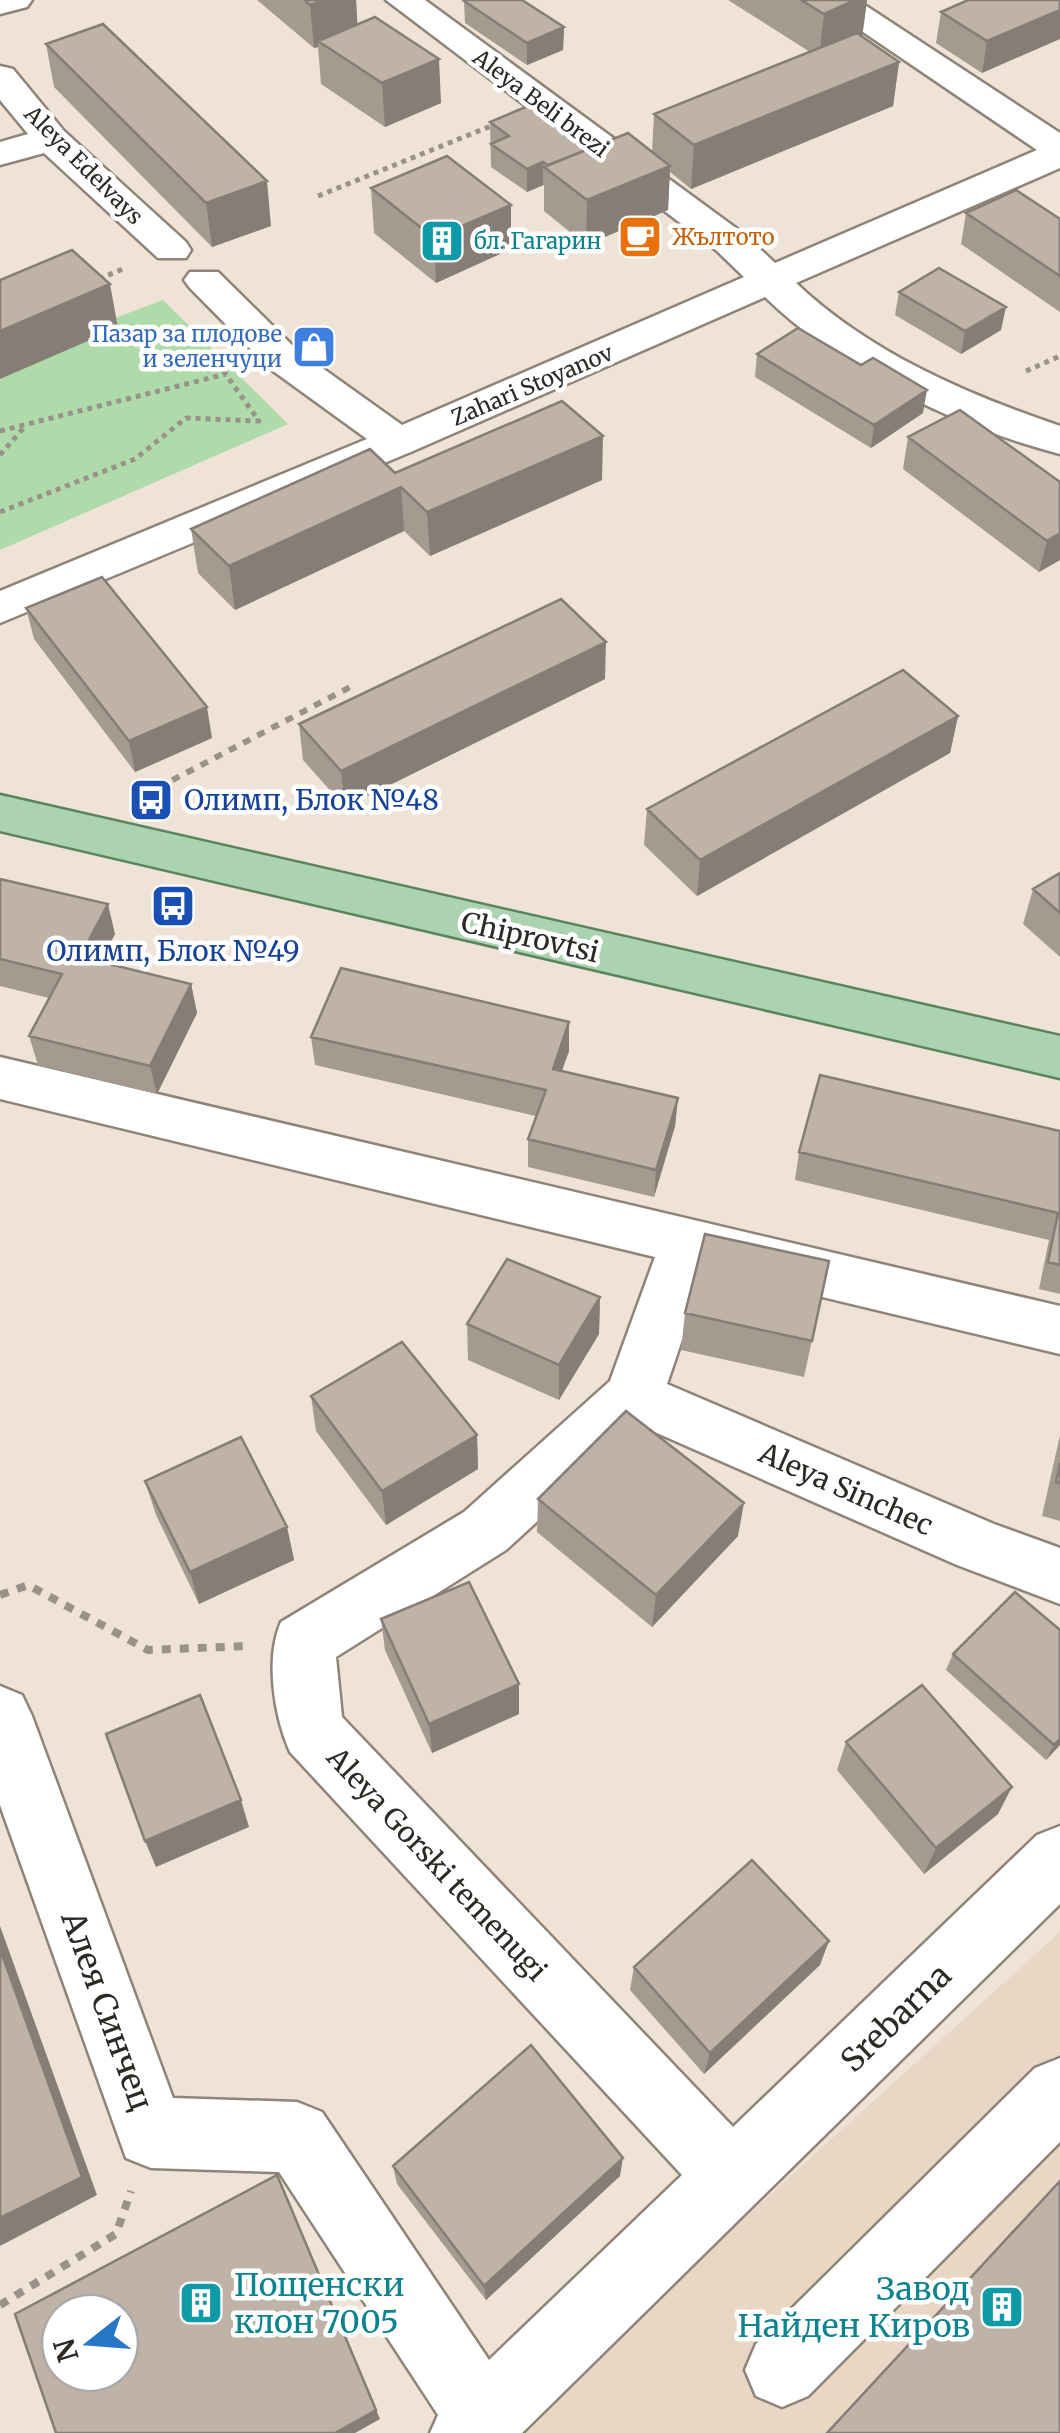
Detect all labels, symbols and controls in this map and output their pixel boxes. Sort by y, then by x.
street label: Aleya Beli brezi [467,42,614,163]
street label: Aleya Edelvays [18,99,149,230]
cafe icon: Жълтото [617,214,663,260]
building icon: бл. Гагарин [419,218,465,264]
place label: Жълтото [672,223,775,251]
place label: бл. Гагарин [474,227,602,255]
place label: Пазар за плодове и зеленчуци [92,320,282,373]
shop icon: Пазар за плодове и зеленчуци [291,324,337,370]
street label: Zahari Stoyanov [447,338,617,432]
bus stop icon: Олимп, Блок №48 [128,777,174,823]
place label: Олимп, Блок №48 [184,782,439,818]
bus stop icon: Олимп, Блок №49 [150,883,196,929]
street label: Chiprovtsi [458,904,602,970]
place label: Олимп, Блок №49 [46,933,300,969]
street label: Aleya Sinchec [753,1434,938,1543]
street label: Aleya Gorski temenugi [319,1739,555,1988]
street label: Алея Синчец [52,1905,162,2116]
street label: Srebarna [832,1956,960,2080]
place label: Пощенски клон 7005 [234,2265,405,2342]
place label: Завод Найден Киров [738,2269,970,2346]
building icon: Пощенски клон 7005 [178,2280,224,2326]
building icon: Завод Найден Киров [979,2284,1025,2330]
north arrow [40,2293,140,2393]
text: N [46,2334,87,2366]

